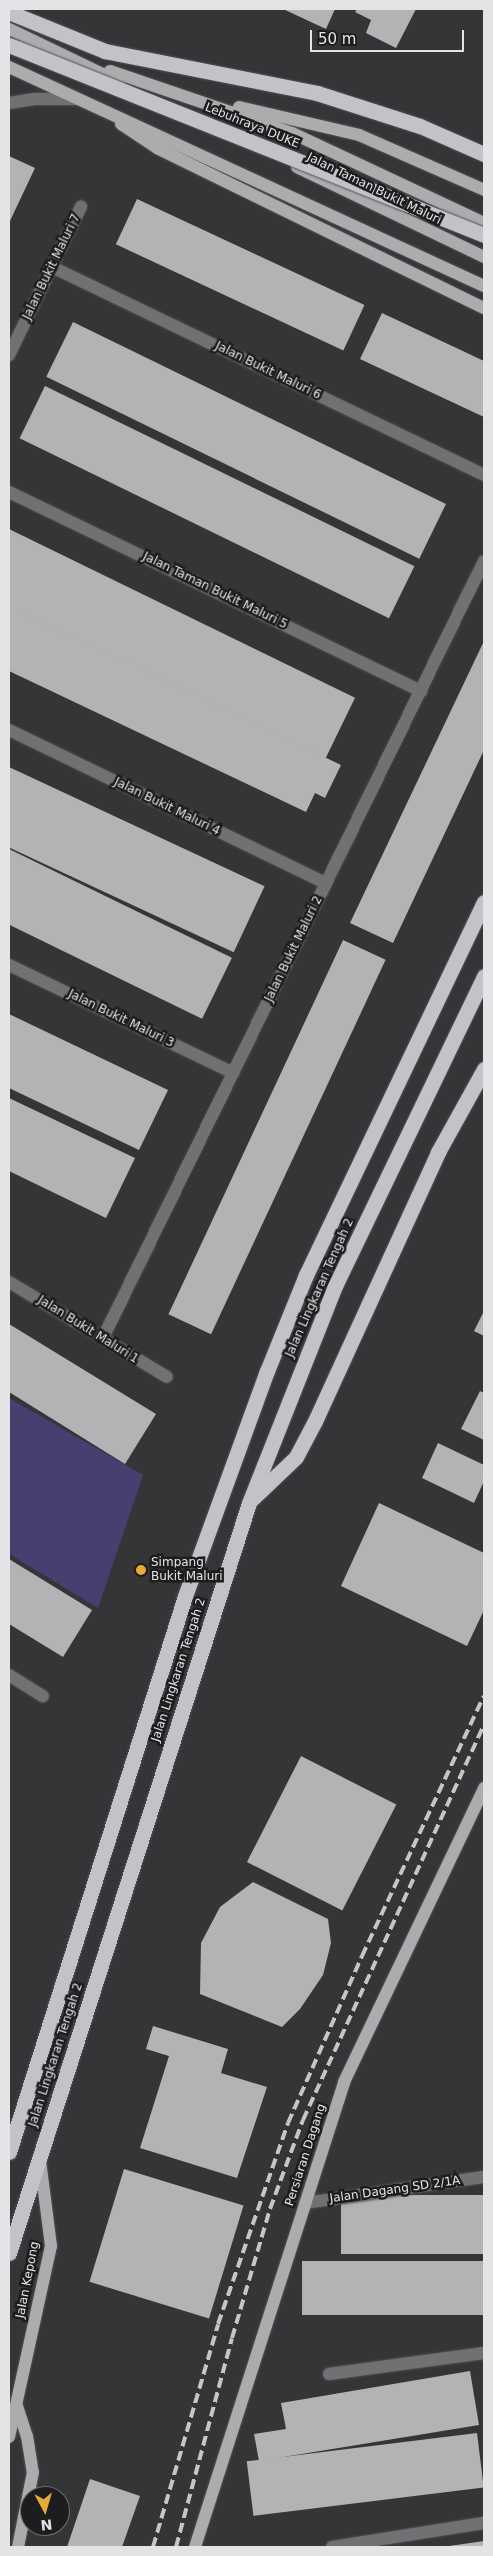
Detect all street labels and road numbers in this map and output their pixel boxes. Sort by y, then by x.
street label: Lebuhraya DUKE [203,100,301,152]
street label: Jalan Taman Bukit Maluri [304,150,444,228]
street label: Jalan Bukit Maluri 7 [20,212,84,322]
street label: Jalan Bukit Maluri 6 [213,339,323,403]
street label: Jalan Taman Bukit Maluri 5 [140,550,290,632]
street label: Jalan Bukit Maluri 4 [112,775,222,839]
street label: Jalan Bukit Maluri 2 [262,894,326,1004]
street label: Jalan Bukit Maluri 3 [66,987,176,1051]
street label: Jalan Lingkaran Tengah 2 [283,1216,357,1360]
street label: Jalan Bukit Maluri 1 [35,1293,141,1367]
street label: Jalan Lingkaran Tengah 2 [149,1596,209,1744]
street label: Jalan Lingkaran Tengah 2 [26,1981,86,2129]
street label: Persiaran Dagang [283,2102,329,2208]
street label: Jalan Dagang SD 2/1A [329,2174,461,2206]
street label: Jalan Kepong [14,2240,42,2320]

